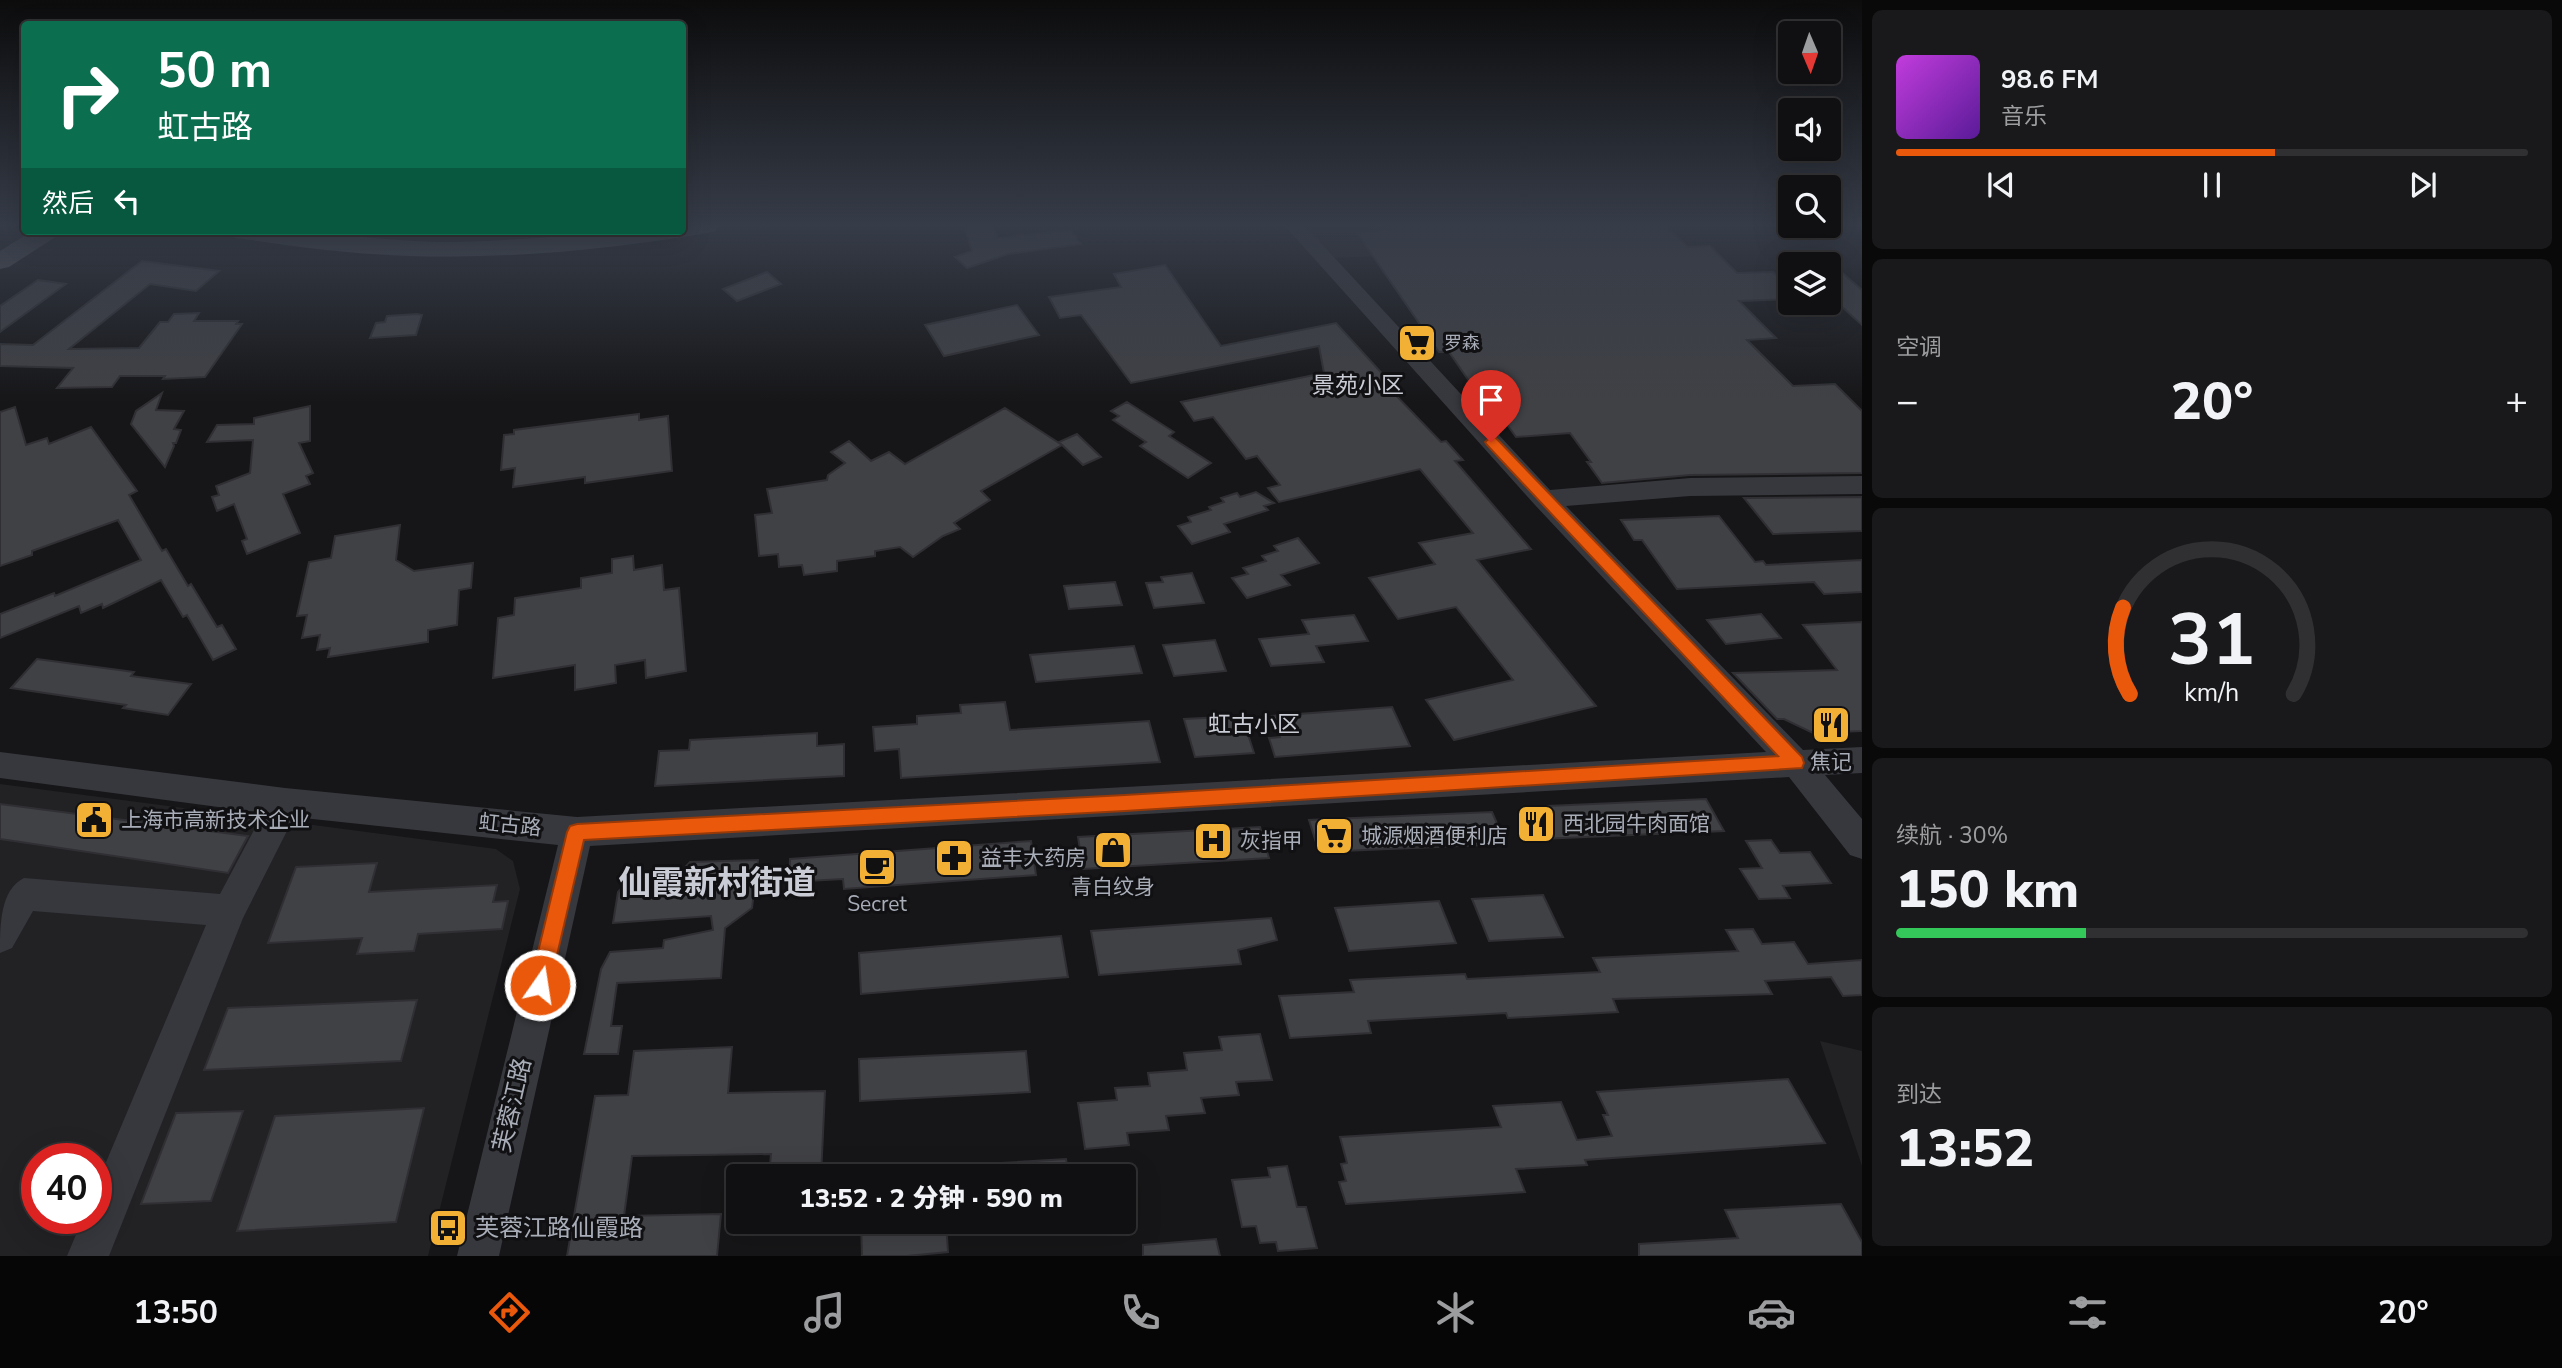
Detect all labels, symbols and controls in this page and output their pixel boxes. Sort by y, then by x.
north arrow [1778,21,1841,84]
map controls [1778,21,1841,315]
text: 50 m [157,37,272,104]
icon: right [42,49,133,140]
text: 98.6 FM [2001,62,2098,97]
button: sound [1778,98,1841,161]
text: 音乐 [2001,101,2047,132]
text: 虹古路 [157,106,253,149]
icon: previous [1982,166,2020,204]
icon: pause [2193,166,2231,204]
icon: next [2404,166,2442,204]
button: search [1778,175,1841,238]
icon: left [108,182,146,220]
text: 然后 [42,186,94,221]
button: layers [1778,252,1841,315]
supermarket icon: 罗森 [1396,322,1438,364]
place label: 罗森 [1444,331,1480,355]
text: 空调 [1896,332,1942,363]
text: 20° [2171,366,2253,437]
district label: 景苑小区 [1312,370,1404,401]
pin [1461,370,1521,442]
text: − [1896,376,1919,427]
text: + [2505,376,2528,427]
icon: arrive [1472,381,1510,419]
text: 31 [2168,590,2256,690]
text: km/h [2184,676,2240,710]
restaurant icon: 焦记 [1810,704,1852,746]
district label: 虹古小区 [1208,709,1300,740]
place label: 焦记 [1810,748,1852,776]
public building icon: 上海市高新技术企业 [73,799,115,841]
restaurant icon: 西北园牛肉面馆 [1515,803,1557,845]
place label: 上海市高新技术企业 [121,806,310,834]
street label: 虹古路 [477,808,543,842]
place label: 西北园牛肉面馆 [1563,810,1710,838]
supermarket icon: 城源烟酒便利店 [1313,815,1355,857]
hospital icon: 灰指甲 [1192,820,1234,862]
text: 续航 · 30% [1896,820,2008,851]
place label: 城源烟酒便利店 [1361,822,1508,850]
place label: 灰指甲 [1240,827,1303,855]
shop icon: 青白纹身 [1092,829,1134,871]
pharmacy icon: 益丰大药房 [933,837,975,879]
place label: 益丰大药房 [981,844,1086,872]
cafe icon: Secret [856,846,898,888]
text: 150 km [1896,854,2079,925]
district label: 仙霞新村街道 [618,861,816,906]
place label: 青白纹身 [1071,873,1155,901]
place label: Secret [847,890,907,918]
position arrow [503,948,577,1022]
street label: 芙蓉江路 [486,1055,538,1155]
text: 到达 [1896,1079,1942,1110]
text: 13:52 [1896,1113,2034,1184]
speed limit sign: 40 [21,1143,112,1234]
text: 13:52 · 2 分钟 · 590 m [799,1181,1063,1216]
bus stop icon: 芙蓉江路仙霞路 [427,1207,469,1249]
place label: 芙蓉江路仙霞路 [475,1212,643,1244]
icon: directions [485,1288,534,1337]
icon: music [800,1288,849,1337]
icon: phone [1116,1288,1165,1337]
icon: climate [1431,1288,1480,1337]
icon: car [1747,1288,1796,1337]
icon: filters [2063,1288,2112,1337]
text: 13:50 [133,1291,218,1334]
text: 20° [2378,1291,2429,1334]

